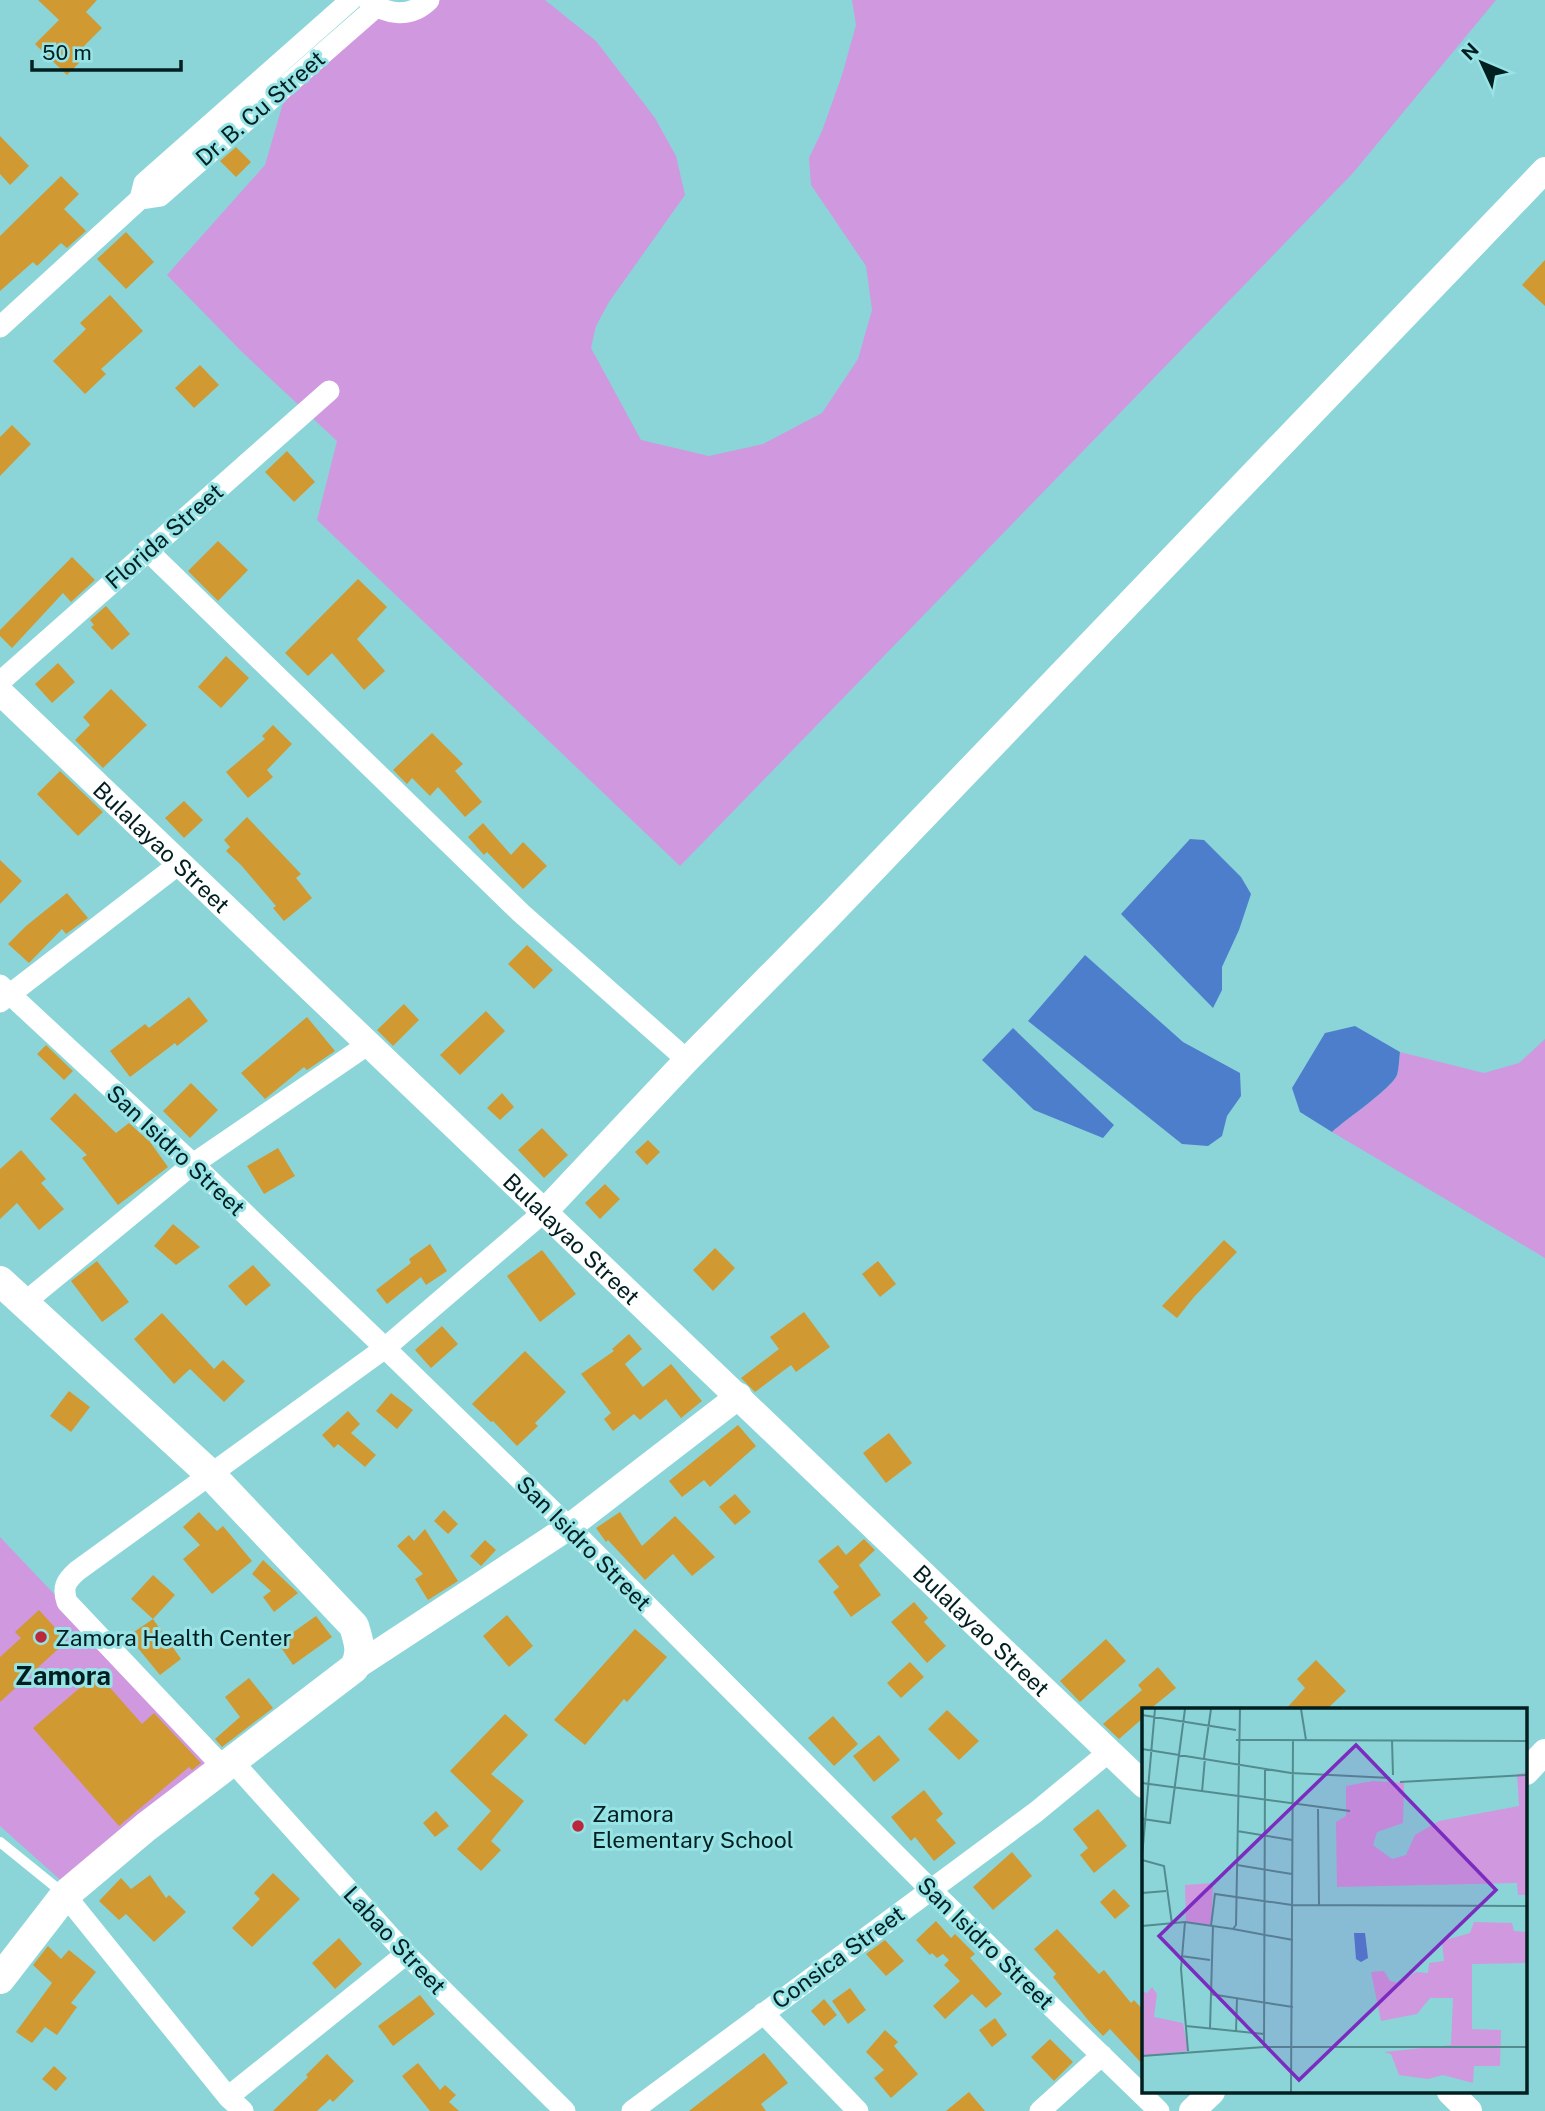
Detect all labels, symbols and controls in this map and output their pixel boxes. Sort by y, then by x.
scale bar [32,28,180,72]
north arrow [1447,28,1517,98]
text: N [1457,38,1483,64]
text: 50 m [42,40,92,65]
street label: Dr. B. Cu Street [190,45,330,171]
street label: Florida Street [100,478,228,594]
street label: Bulalayao Street [88,775,236,918]
street label: San Isidro Street [101,1079,251,1221]
street label: Bulalayao Street [498,1167,646,1310]
street label: San Isidro Street [511,1470,657,1616]
street label: Bulalayao Street [908,1559,1056,1701]
place label: Zamora Health Center [55,1624,291,1651]
marker: Zamora Health Center [33,1629,49,1645]
district label: Zamora [15,1660,111,1691]
inset map [1142,1708,1528,2094]
place label: Zamora Elementary School [592,1800,794,1853]
marker: Zamora Elementary School [570,1818,586,1834]
street label: San Isidro Street [912,1871,1060,2015]
street label: Labao Street [338,1880,452,2000]
street label: Consica Street [767,1900,909,2014]

